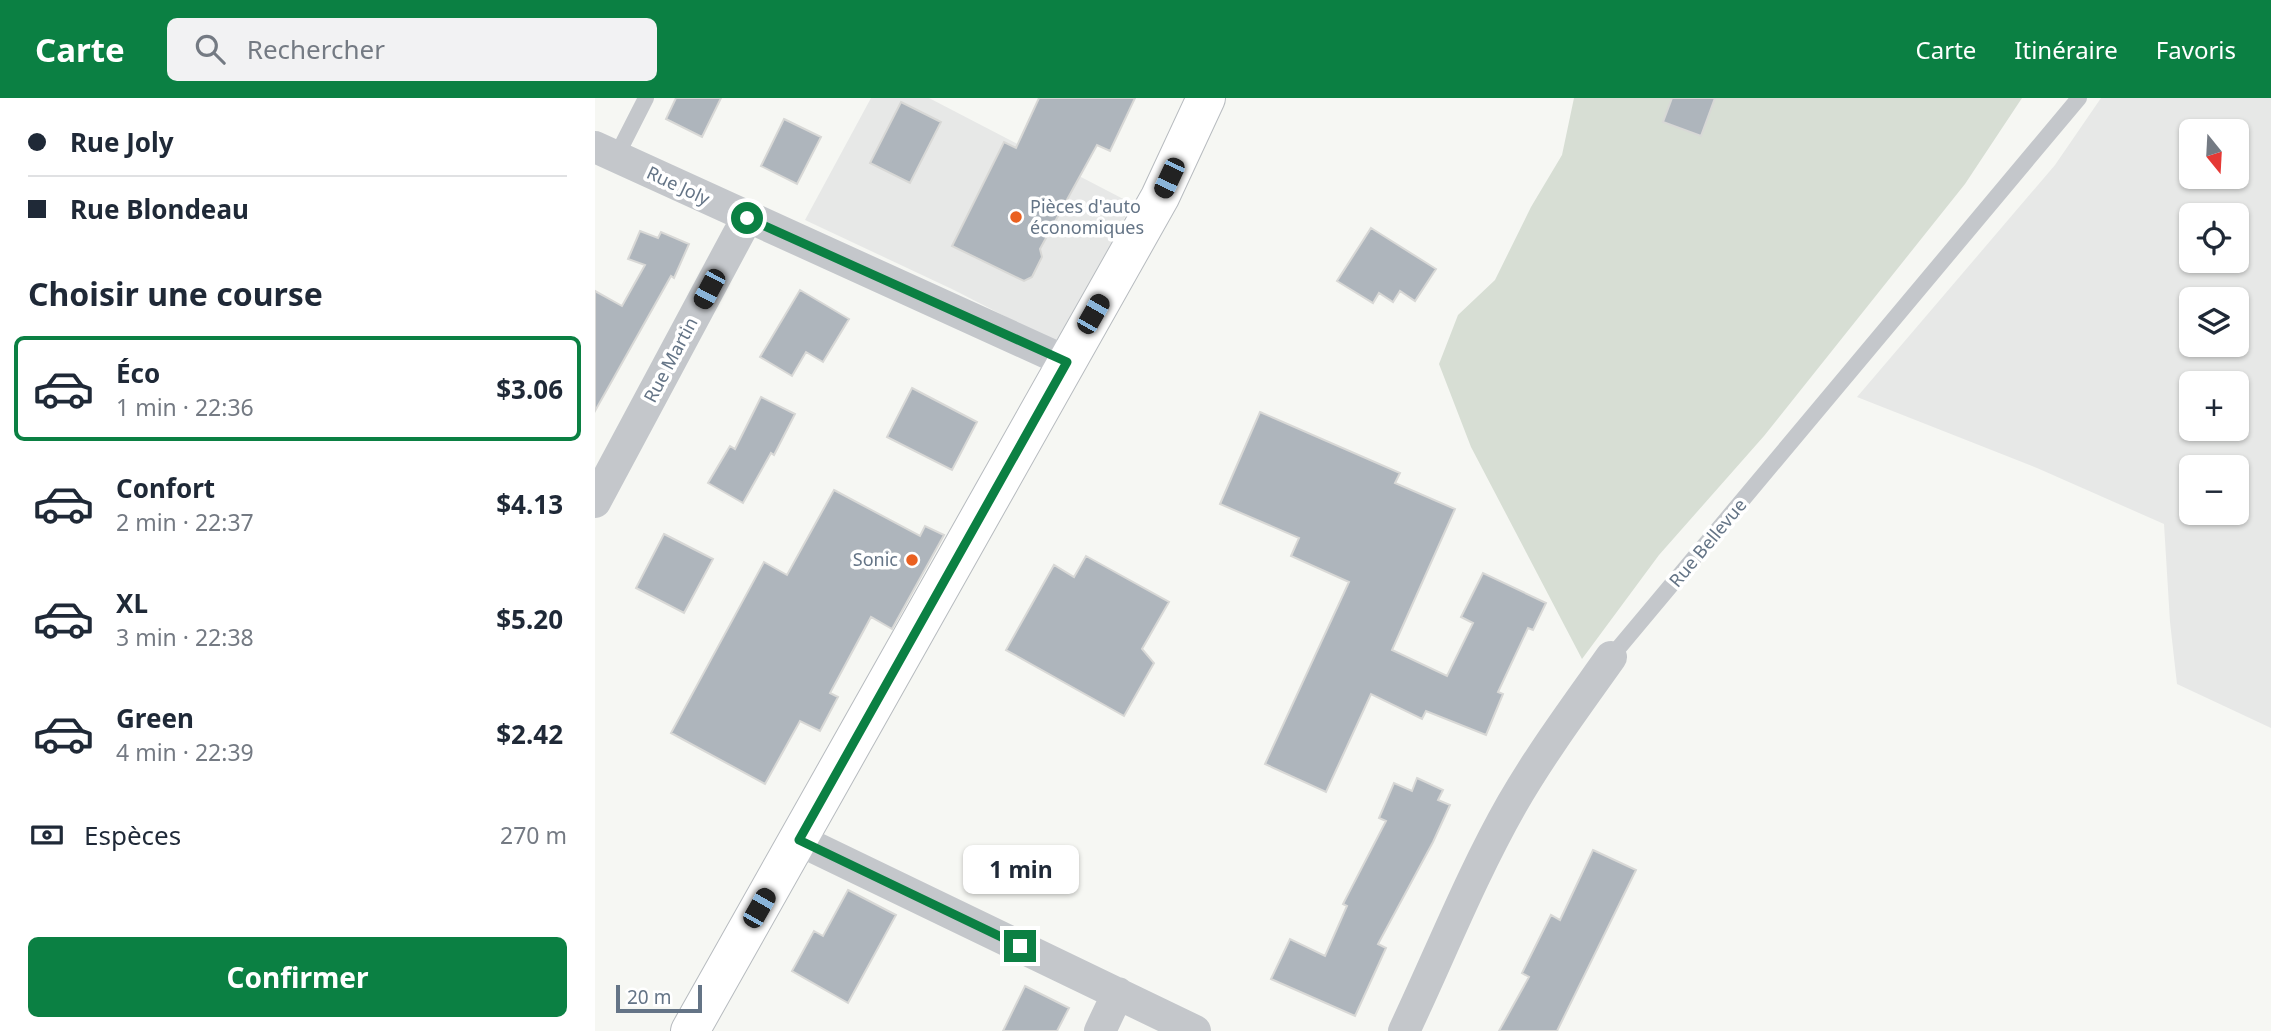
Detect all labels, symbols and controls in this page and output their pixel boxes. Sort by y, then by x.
search box [167,18,657,81]
text: Carte [35,27,125,72]
icon: search [191,30,229,68]
text: Rechercher [247,31,385,67]
text: Carte [1916,33,1976,66]
text: Itinéraire [2014,33,2118,66]
text: Favoris [2156,33,2236,66]
north arrow [2179,119,2249,189]
map controls [2179,119,2249,525]
text: Rue Joly [70,124,174,160]
car [1151,155,1188,201]
street label: Rue Joly [643,160,714,210]
text: Rue Blondeau [70,191,249,227]
place label: Pièces d'auto économiques [1030,194,1144,239]
route start [731,202,763,234]
button: locate [2179,203,2249,273]
marker: Pièces d'auto économiques [1008,209,1024,225]
car [690,266,729,312]
text: Choisir une course [28,272,323,315]
button: layers [2179,287,2249,357]
car [1074,291,1113,337]
street label: Rue Martin [638,313,703,406]
text: Éco [116,355,160,391]
icon: car [32,357,95,420]
text: $3.06 [496,371,563,407]
button: + [2179,371,2249,441]
text: 1 min · 22:36 [116,391,254,423]
button: − [2179,455,2249,525]
text: Confort [116,470,215,506]
icon: car [32,472,95,535]
text: $4.13 [496,486,563,522]
street label: Rue Bellevue [1663,493,1751,592]
text: 2 min · 22:37 [116,506,254,538]
place label: Sonic [853,547,898,571]
marker: Sonic [904,552,920,568]
text: XL [116,585,148,621]
icon: car [32,587,95,650]
text: $5.20 [496,601,563,637]
text: 3 min · 22:38 [116,621,254,653]
text: Green [116,700,194,736]
icon: car [32,702,95,765]
text: $2.42 [496,716,563,752]
text: 4 min · 22:39 [116,736,254,768]
icon: cash [28,816,66,854]
text: Espèces [84,817,181,853]
text: 270 m [500,819,567,851]
callout: 1 min [962,844,1078,894]
text: 1 min [989,853,1053,885]
car [740,885,779,931]
route end [1004,930,1036,962]
button: Confirmer [28,937,567,1017]
scale bar [616,982,702,1014]
text: 20 m [627,984,671,1010]

